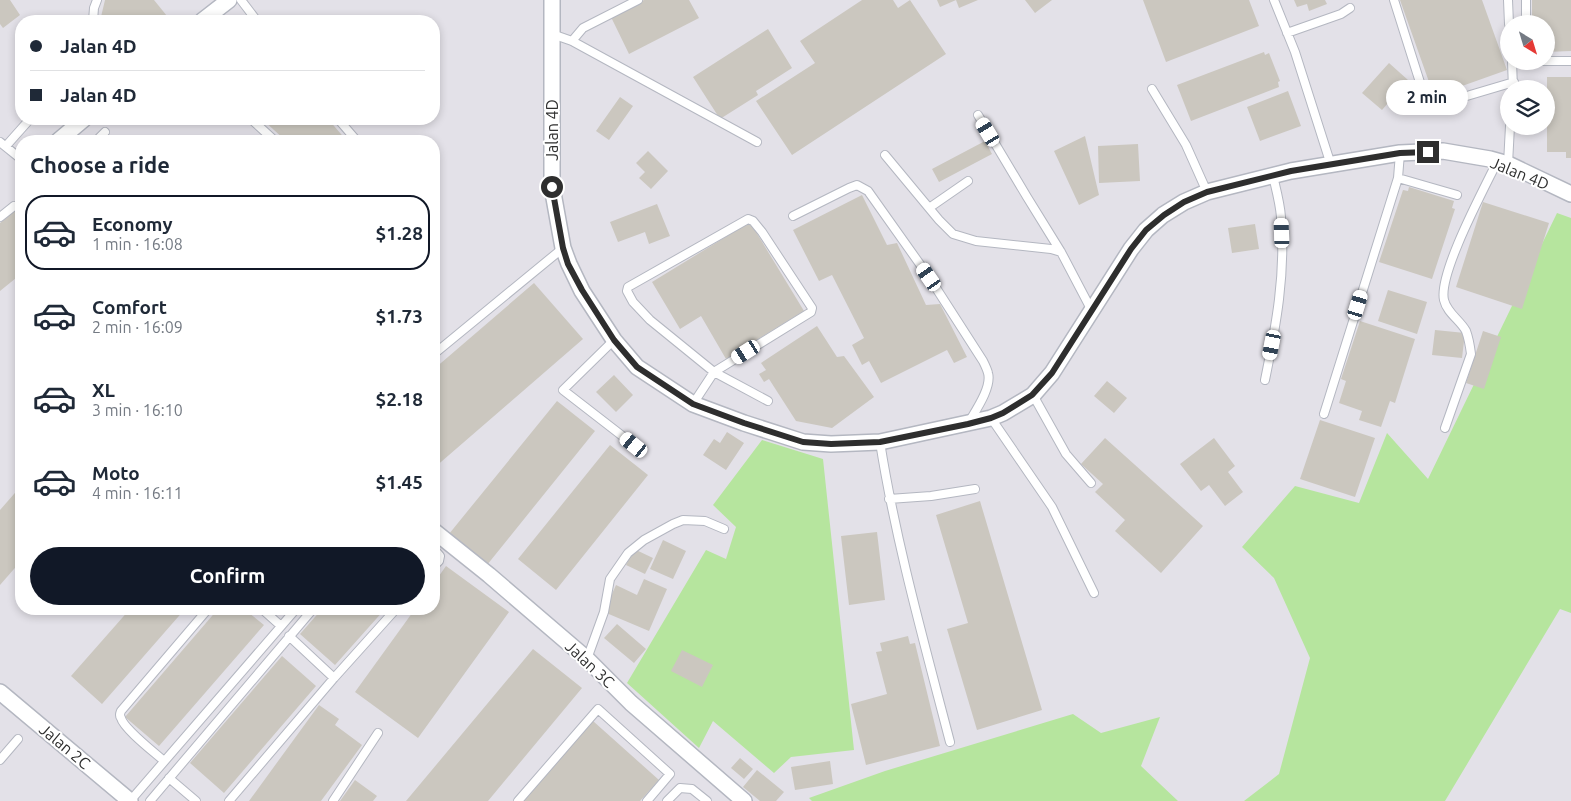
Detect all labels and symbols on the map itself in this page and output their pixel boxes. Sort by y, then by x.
north arrow [1500,15,1555,70]
callout: 2 min [1387,80,1469,114]
street label: Jalan 4D [543,99,561,161]
car [973,115,1002,149]
route end [1417,141,1439,163]
street label: Jalan 4D [1488,153,1552,193]
route start [541,176,563,198]
car [1273,218,1290,248]
car [914,260,943,294]
car [1346,288,1369,322]
car [1261,329,1282,361]
car [729,338,762,366]
car [617,430,650,460]
street label: Jalan 3C [562,637,618,691]
street label: Jalan 2C [36,720,94,772]

